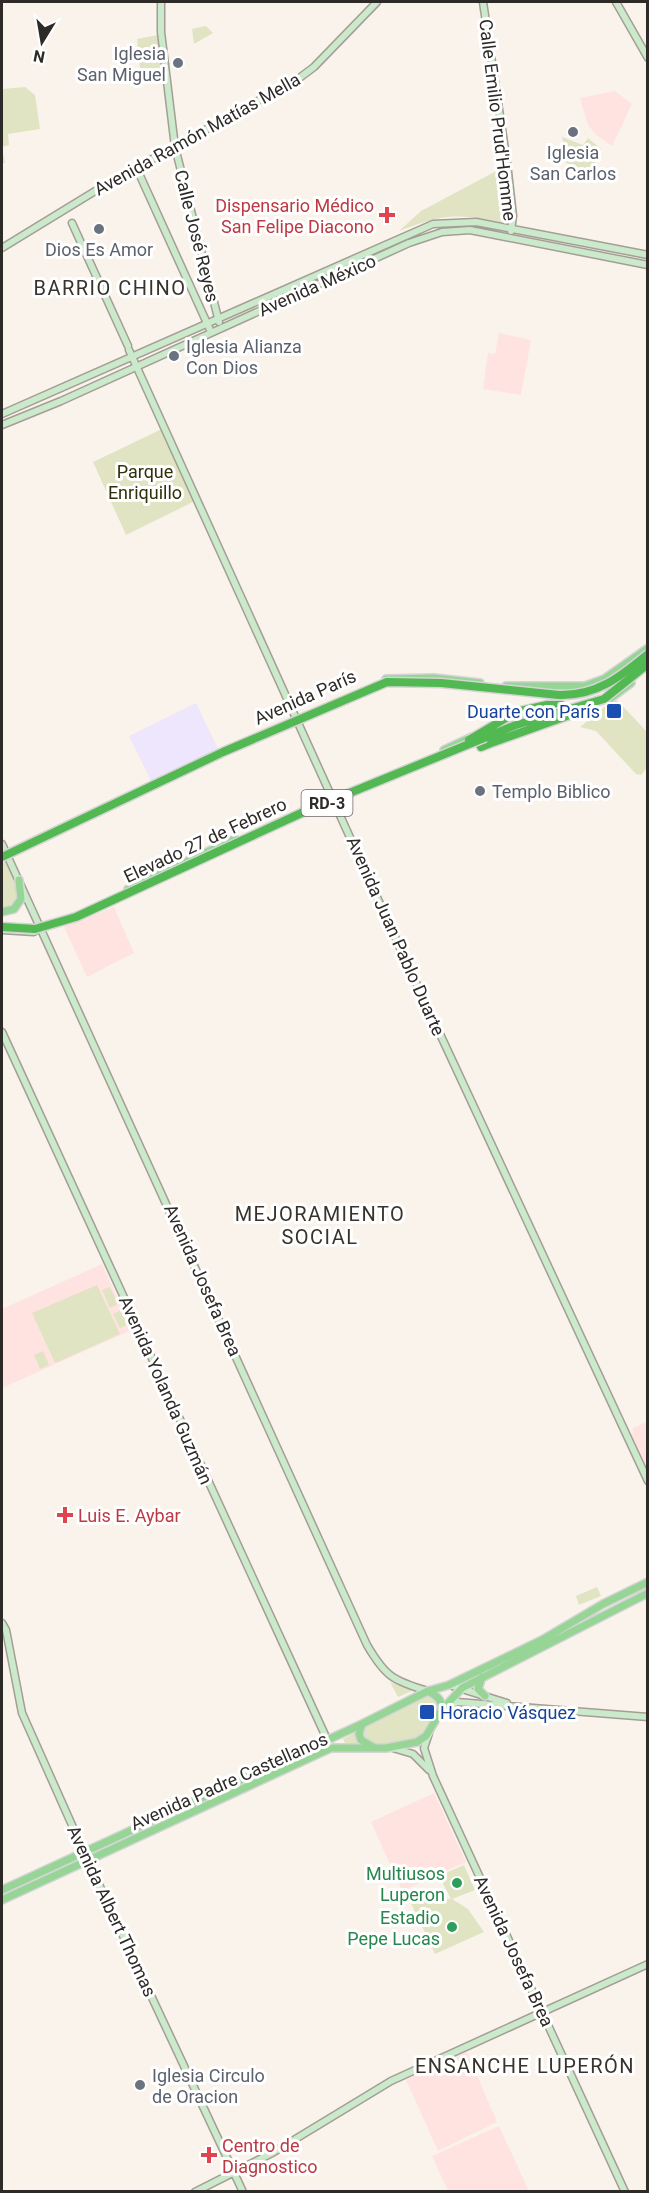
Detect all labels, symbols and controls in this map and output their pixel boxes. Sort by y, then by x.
north arrow [12,12,72,72]
street label: Calle Emilio Prud'Homme [475,18,521,222]
place label: Iglesia San Miguel [77,43,166,85]
text: N [32,46,47,67]
marker: Iglesia San Miguel [171,56,185,70]
street label: Avenida Ramón Matías Mella [90,68,304,200]
marker: Iglesia San Carlos [566,125,580,139]
place label: Iglesia San Carlos [530,142,616,184]
street label: Calle José Reyes [170,168,224,304]
place label: Dispensario Médico San Felipe Diacono [215,195,374,237]
marker: Dispensario Médico San Felipe Diacono [378,206,396,224]
marker: Dios Es Amor [92,222,106,236]
place label: Dios Es Amor [45,239,153,260]
street label: Avenida México [255,250,379,320]
district label: BARRIO CHINO [33,276,187,300]
place label: Iglesia Alianza Con Dios [186,336,302,378]
marker: Iglesia Alianza Con Dios [167,349,181,363]
park label: Parque Enriquillo [108,461,182,503]
street label: Avenida París [251,665,359,729]
place label: Duarte con París [467,701,600,722]
marker: Duarte con París [605,702,623,720]
place label: Templo Biblico [492,781,611,802]
marker: Templo Biblico [473,784,487,798]
road number: RD-3 [302,790,352,816]
street label: Elevado 27 de Febrero [120,793,290,887]
street label: Avenida Juan Pablo Duarte [342,833,450,1039]
street label: Avenida Josefa Brea [160,1201,246,1359]
district label: MEJORAMIENTO SOCIAL [235,1202,405,1249]
street label: Avenida Yolanda Guzmán [115,1293,217,1487]
place label: Luis E. Aybar [78,1505,181,1526]
marker: Luis E. Aybar [56,1506,74,1524]
place label: Horacio Vásquez [440,1702,576,1723]
marker: Horacio Vásquez [418,1703,436,1721]
street label: Avenida Padre Castellanos [127,1728,331,1834]
street label: Avenida Albert Thomas [63,1822,161,2000]
place label: Multiusos Luperon [366,1863,445,1905]
street label: Avenida Josefa Brea [470,1872,558,2030]
marker: Multiusos Luperon [450,1876,464,1890]
place label: Estadio Pepe Lucas [347,1907,440,1949]
marker: Estadio Pepe Lucas [445,1920,459,1934]
district label: ENSANCHE LUPERÓN [415,2054,635,2078]
place label: Iglesia Circulo de Oracion [152,2065,265,2107]
marker: Iglesia Circulo de Oracion [133,2078,147,2092]
place label: Centro de Diagnostico [222,2135,318,2177]
marker: Centro de Diagnostico [200,2146,218,2164]

